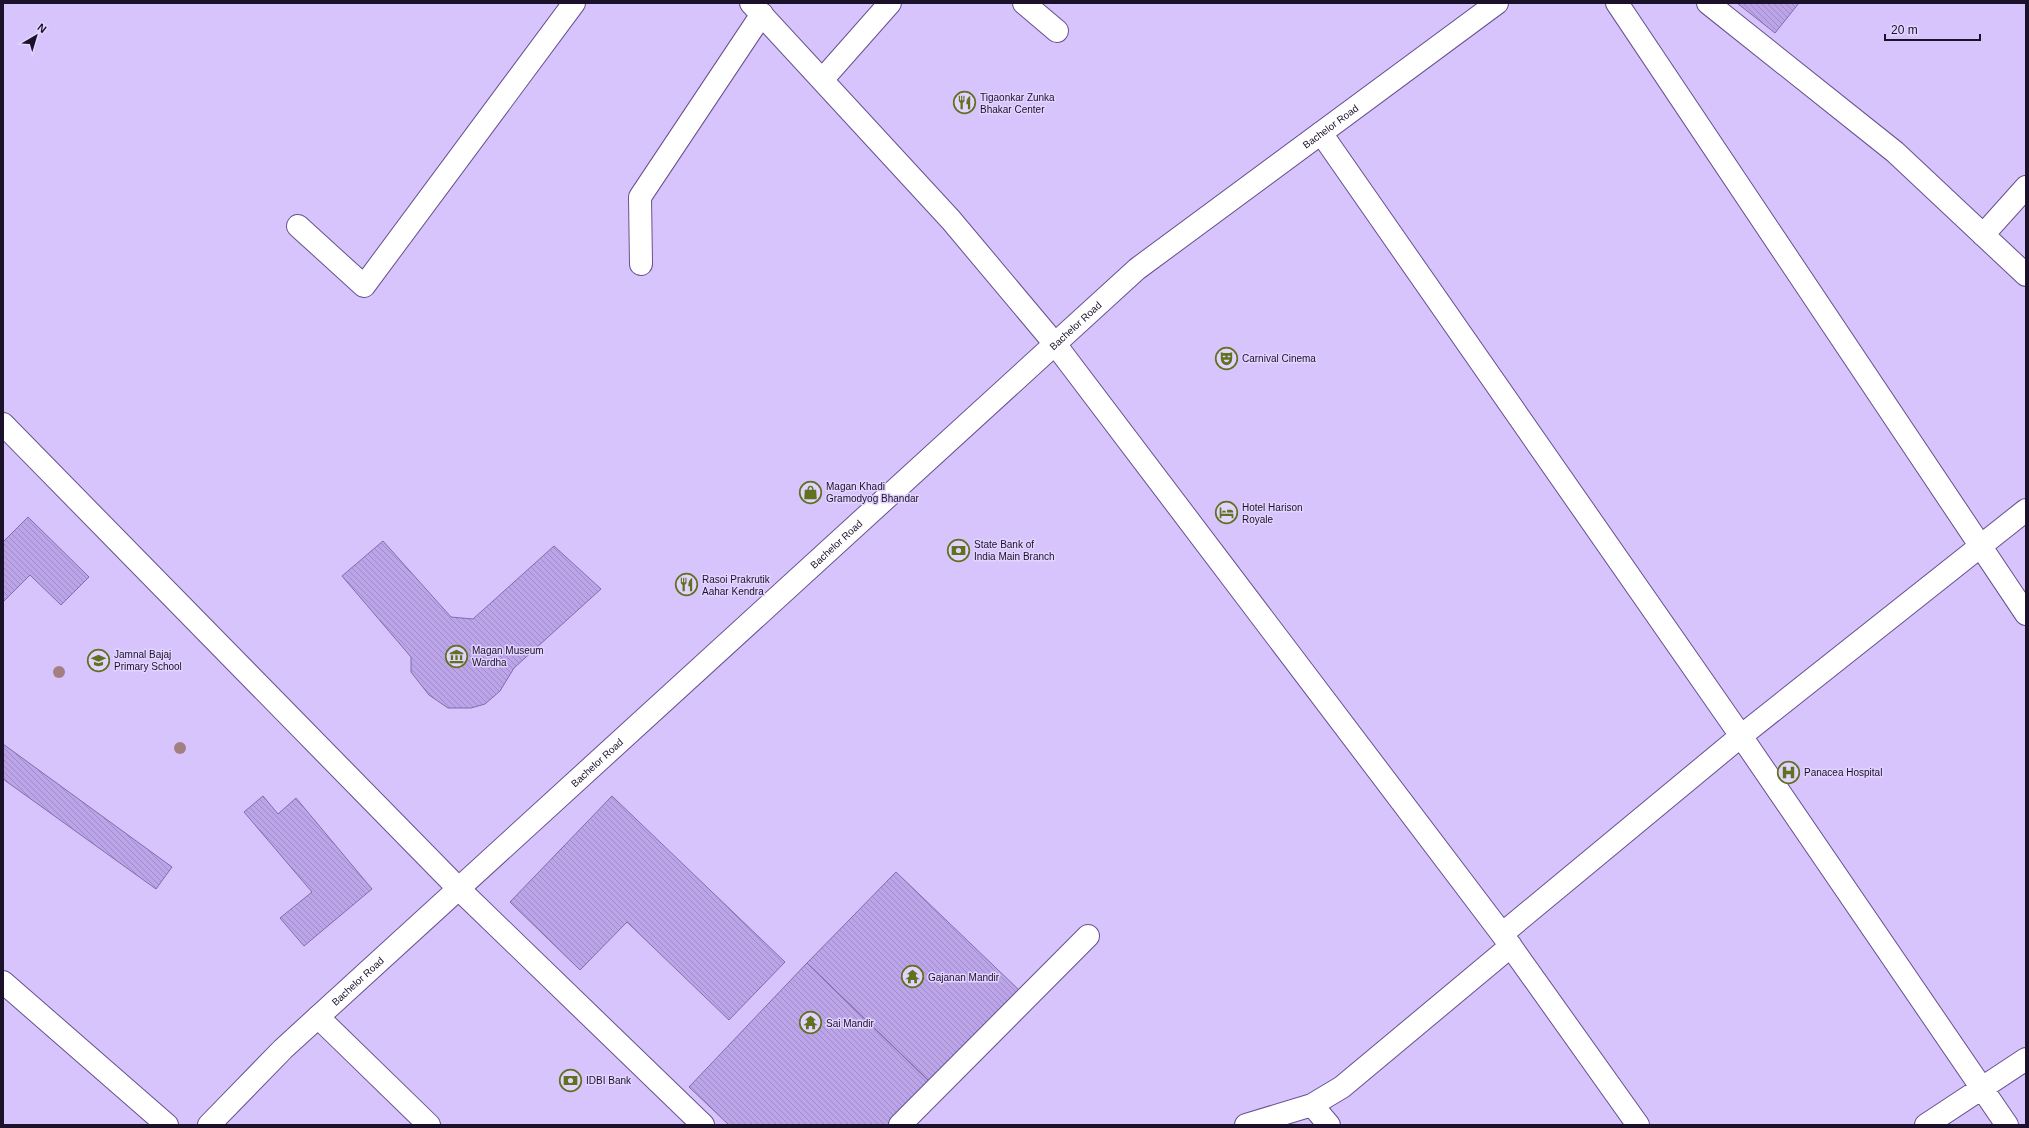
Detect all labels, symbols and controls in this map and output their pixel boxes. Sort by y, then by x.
north arrow [16,16,56,56]
scale bar [1885,16,1980,42]
text: N [35,21,49,35]
text: 20 m [1891,23,1918,37]
restaurant icon: Tigaonkar Zunka Bhakar Center [952,90,978,116]
place label: Tigaonkar Zunka Bhakar Center [980,92,1055,115]
street label: Bachelor Road [1300,102,1360,150]
street label: Bachelor Road [1047,299,1103,352]
theatre icon: Carnival Cinema [1214,345,1240,371]
place label: Carnival Cinema [1242,353,1316,364]
shop icon: Magan Khadi Gramodyog Bhandar [798,479,824,505]
place label: Magan Khadi Gramodyog Bhandar [826,481,920,504]
hotel icon: Hotel Harison Royale [1213,500,1239,526]
place label: Hotel Harison Royale [1242,502,1303,525]
street label: Bachelor Road [808,518,864,570]
bank icon: State Bank of India Main Branch [946,537,972,563]
place label: State Bank of India Main Branch [974,539,1055,562]
restaurant icon: Rasoi Prakrutik Aahar Kendra [674,572,700,598]
place label: Rasoi Prakrutik Aahar Kendra [702,574,771,597]
museum icon: Magan Museum Wardha [444,643,470,669]
place label: Magan Museum Wardha [472,645,544,668]
school or university icon: Jamnal Bajaj Primary School [85,647,111,673]
place label: Jamnal Bajaj Primary School [114,649,182,672]
street label: Bachelor Road [569,736,625,789]
hospital icon: Panacea Hospital [1775,759,1801,785]
place label: Panacea Hospital [1804,767,1882,778]
street label: Bachelor Road [329,955,386,1007]
temple icon: Gajanan Mandir [900,964,926,990]
place label: Gajanan Mandir [928,972,1000,983]
temple icon: Sai Mandir [797,1010,823,1036]
place label: Sai Mandir [826,1018,874,1029]
bank icon: IDBI Bank [558,1067,584,1093]
place label: IDBI Bank [586,1075,632,1086]

